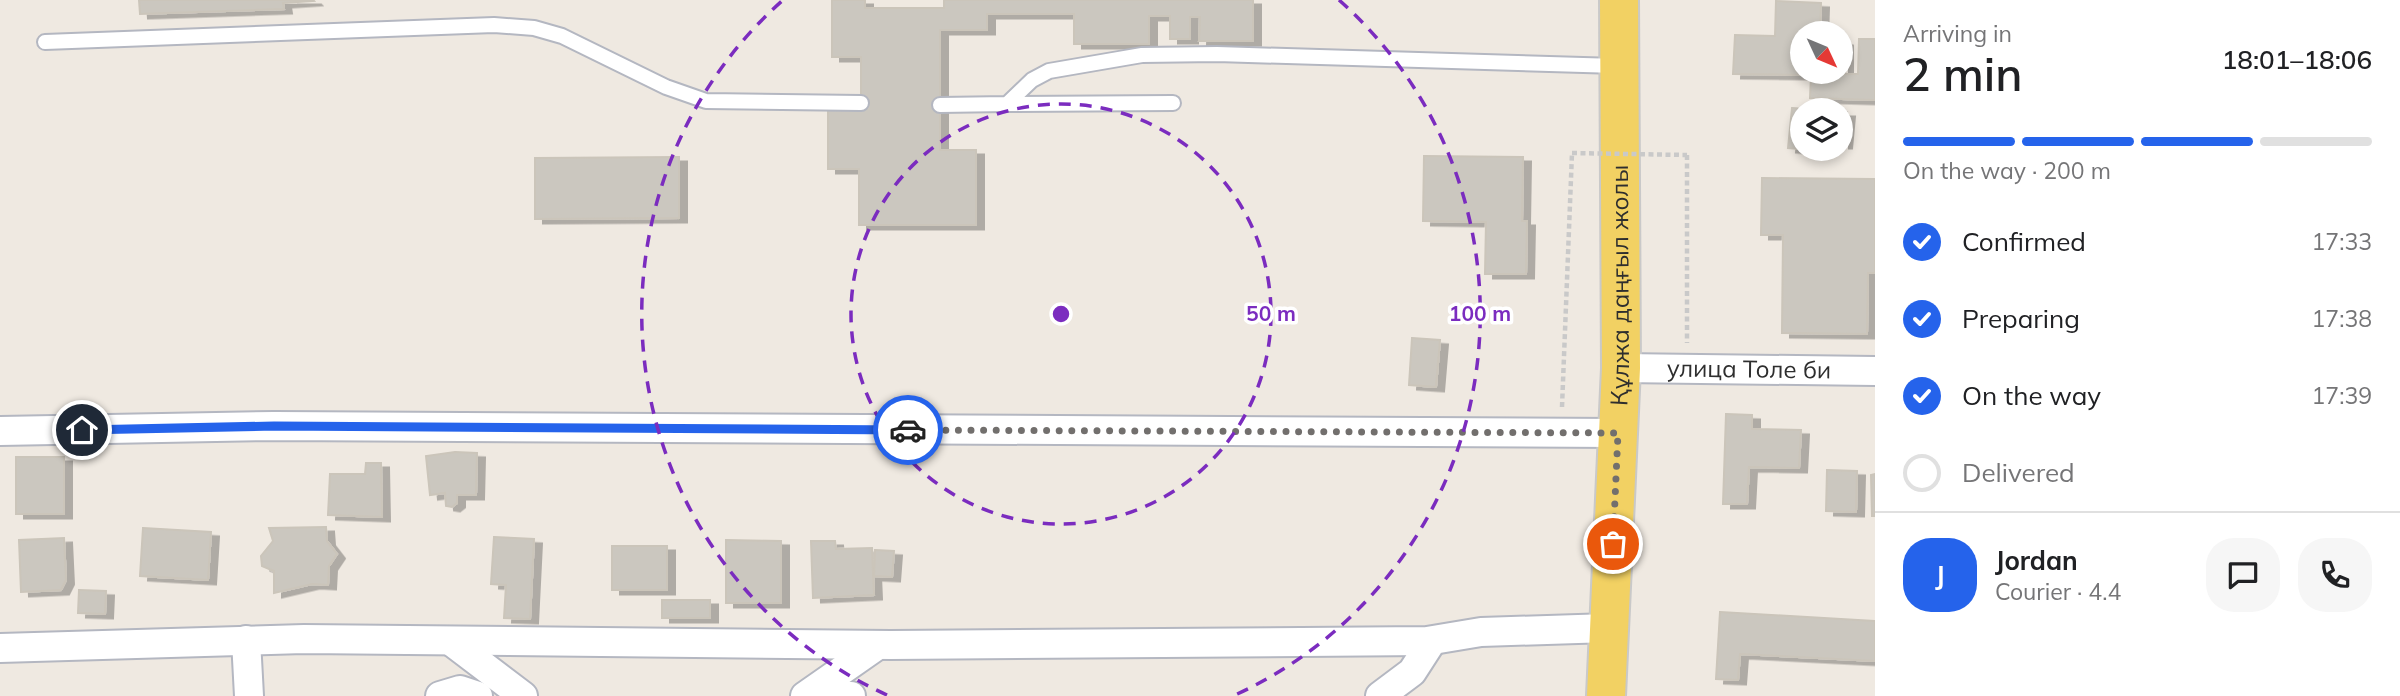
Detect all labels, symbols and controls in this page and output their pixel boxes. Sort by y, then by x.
text: Arriving in [1903,19,2012,48]
north arrow [1790,21,1853,84]
map controls [1790,21,1853,161]
text: 18:01–18:06 [2222,43,2372,76]
text: 2 min [1903,45,2022,103]
button: layers [1790,98,1853,161]
text: On the way · 200 m [1903,156,2111,185]
street label: Құлжа даңғыл жолы [1603,165,1635,407]
icon: check [1903,223,1941,261]
text: Confirmed [1962,225,2086,258]
text: 17:33 [2312,227,2372,256]
text: 50 m [1246,300,1296,326]
text: 100 m [1449,300,1511,326]
icon: check [1903,300,1941,338]
centre of rings [1049,302,1073,326]
text: Preparing [1962,302,2080,335]
text: 17:38 [2312,304,2372,333]
street label: улица Толе би [1667,353,1831,384]
icon: check [1903,377,1941,415]
text: On the way [1962,379,2101,412]
text: 17:39 [2312,381,2372,410]
courier [873,395,943,465]
pin [52,400,112,460]
icon: home [63,411,101,449]
icon: car [889,411,927,449]
text: Delivered [1962,456,2075,489]
pin [1583,514,1643,574]
icon: bag [1594,525,1632,563]
button: chat [2206,538,2280,612]
button: phone [2298,538,2372,612]
text: Jordan [1995,544,2078,577]
text: J [1935,559,1945,592]
text: Courier · 4.4 [1995,577,2121,606]

